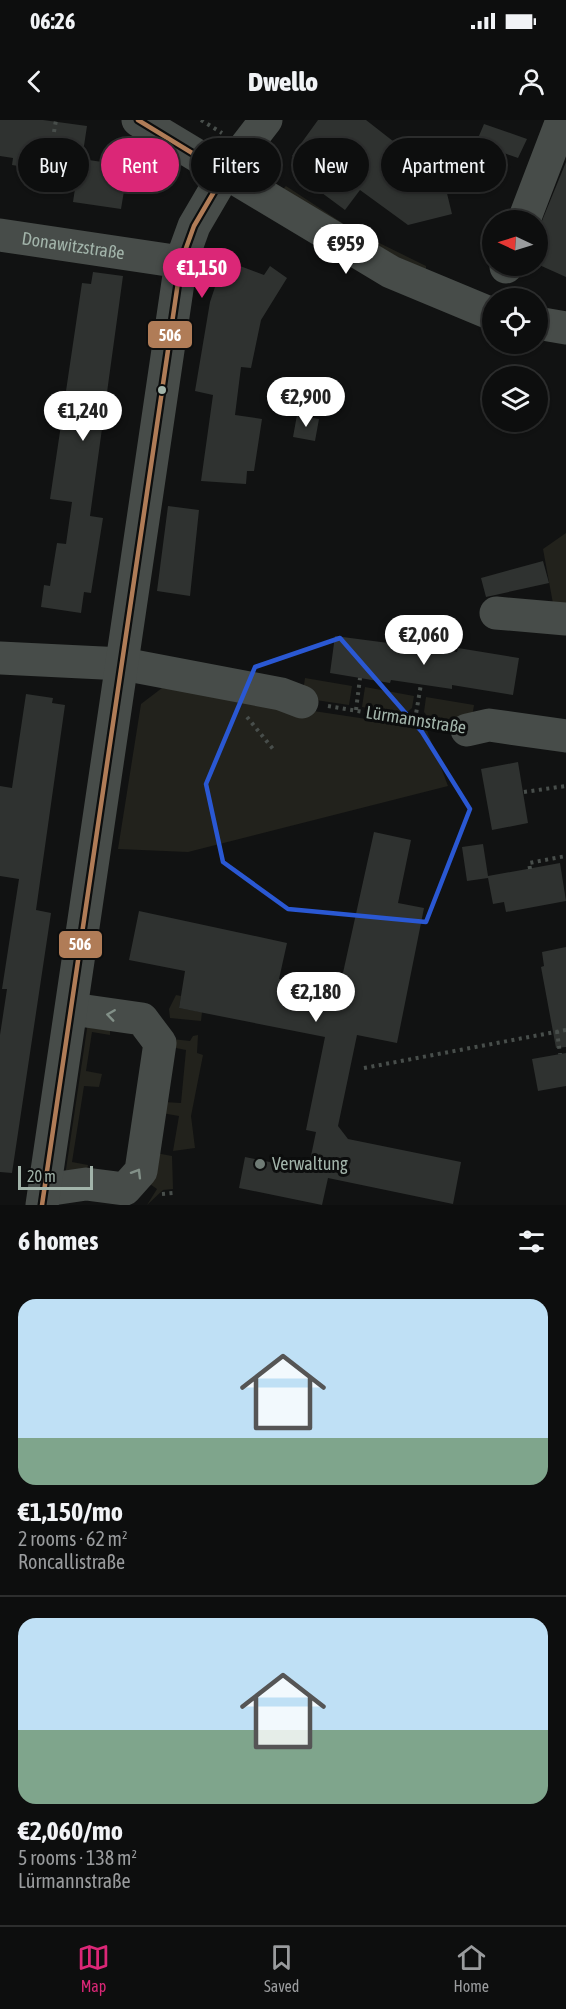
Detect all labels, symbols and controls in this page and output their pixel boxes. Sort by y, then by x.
text: 06:26 [30,8,75,34]
icon: back [18,65,51,98]
icon: person [515,65,548,98]
text: Dwello [248,66,318,97]
chip: Buy [18,138,89,192]
chip: Rent [101,138,179,192]
chip: Filters [191,138,281,192]
chip: New [293,138,369,192]
chip: Apartment [381,138,506,192]
north arrow [482,210,548,276]
map controls [482,210,548,432]
pin: €959 [310,224,382,275]
street label: Donawitzstraße [20,227,126,263]
text: €959 [327,232,365,255]
pin: €1,150 [153,248,251,299]
text: €1,150 [177,256,227,279]
button: locate [482,288,548,354]
line badge: 506 [147,320,193,349]
text: 506 [159,326,182,344]
button: layers [482,366,548,432]
pin: €2,900 [257,377,355,428]
unlabelled marker [156,384,168,396]
text: €2,900 [281,385,331,408]
pin: €1,240 [34,391,132,442]
text: €1,240 [58,399,108,422]
pin: €2,060 [375,615,473,666]
text: €2,060 [399,623,449,646]
street label: Lürmannstraße [364,701,468,738]
line badge: 506 [58,930,103,959]
text: 506 [69,935,92,953]
pin: €2,180 [267,972,365,1023]
text: €2,180 [291,980,341,1003]
one-way arrow [106,1009,115,1021]
place label: Verwaltung [272,1153,348,1174]
marker: Verwaltung [253,1157,267,1171]
scale bar [18,1163,93,1190]
text: 20 m [27,1167,56,1185]
one-way arrow [129,1169,140,1180]
icon: filters [515,1225,548,1258]
text: 6 homes [18,1226,98,1256]
icon: home [229,1338,337,1446]
text: €1,150/mo [18,1497,123,1527]
text: 2 rooms · 62 m² [18,1527,128,1550]
text: Roncallistraße [18,1550,125,1573]
icon: home [229,1657,337,1765]
text: €2,060/mo [18,1816,123,1846]
text: 5 rooms · 138 m² [18,1846,137,1869]
text: Lürmannstraße [18,1869,131,1892]
tab: Map [77,1941,110,1995]
tab: Saved [264,1941,299,1995]
tab: Home [453,1941,489,1995]

